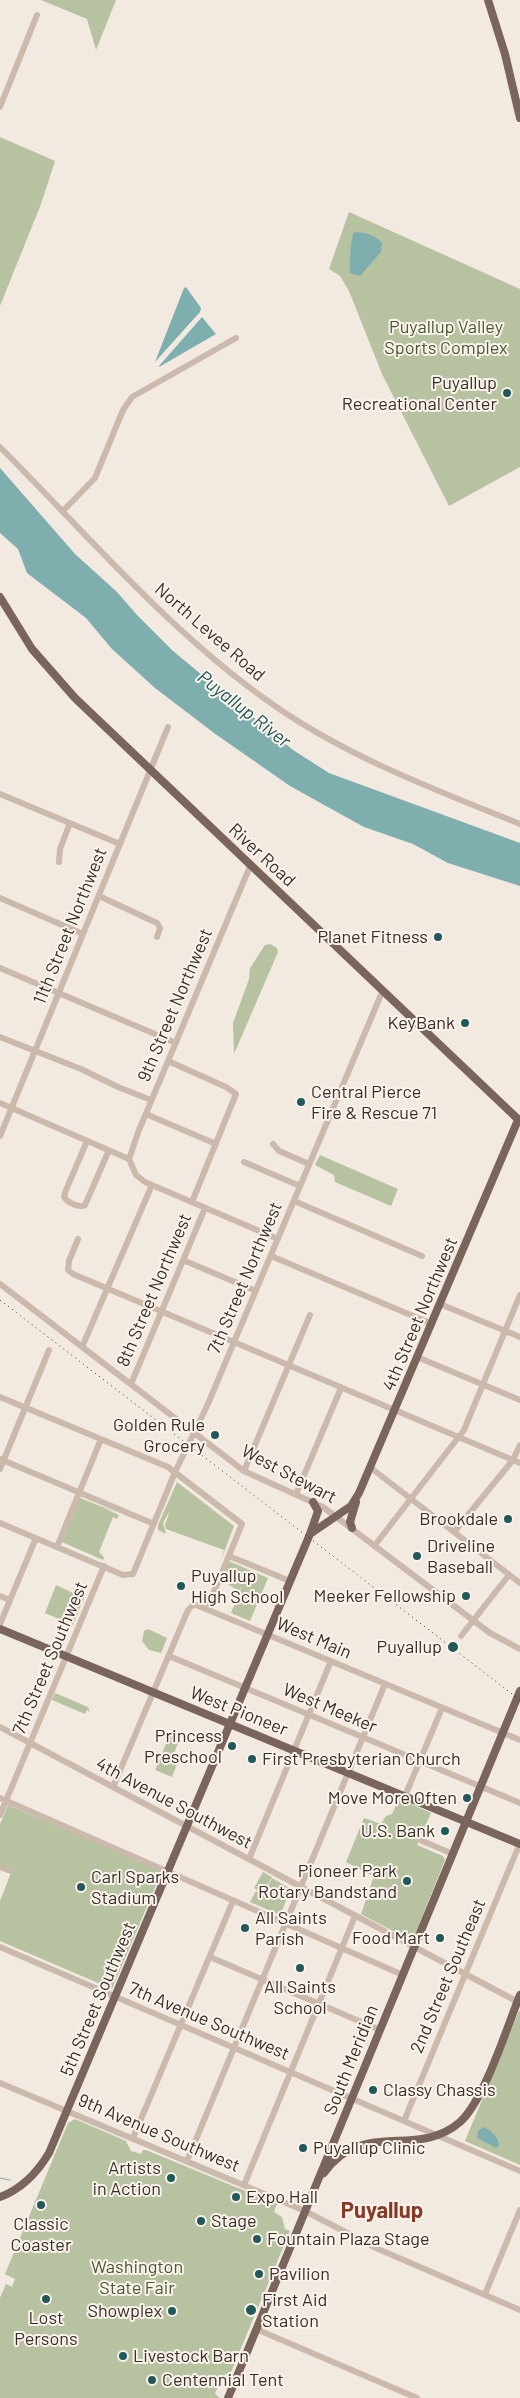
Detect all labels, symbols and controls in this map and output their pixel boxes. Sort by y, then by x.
park label: Puyallup Valley Sports Complex [384,316,508,358]
place label: Puyallup Recreational Center [342,372,497,414]
marker: Puyallup Recreational Center [501,387,513,399]
street label: North Levee Road [150,578,270,686]
water label: Puyallup River [193,666,295,752]
street label: River Road [224,819,300,891]
street label: 11th Street Northwest [29,844,111,1008]
street label: 9th Street Northwest [133,925,217,1085]
place label: Planet Fitness [317,926,428,948]
marker: Planet Fitness [432,931,444,943]
place label: KeyBank [388,1012,455,1034]
marker: KeyBank [459,1017,471,1029]
place label: Central Pierce Fire & Rescue 71 [311,1081,437,1124]
marker: Central Pierce Fire & Rescue 71 [295,1096,307,1108]
street label: 7th Street Northwest [203,1199,287,1357]
street label: 8th Street Northwest [112,1210,196,1370]
street label: 4th Street Northwest [378,1234,462,1394]
place label: Golden Rule Grocery [113,1414,205,1456]
marker: Golden Rule Grocery [209,1429,221,1441]
street label: West Stewart [238,1440,340,1508]
place label: Brookdale [419,1508,498,1530]
marker: Brookdale [502,1513,514,1525]
place label: Driveline Baseball [427,1535,495,1578]
marker: Driveline Baseball [411,1550,423,1562]
place label: Puyallup High School [191,1565,284,1608]
street label: 7th Street Southwest [8,1578,92,1738]
marker: Puyallup High School [175,1580,187,1592]
place label: Meeker Fellowship [313,1585,456,1607]
marker: Meeker Fellowship [460,1590,472,1602]
street label: West Main [273,1613,355,1663]
place label: Puyallup [377,1636,442,1658]
marker: Puyallup [446,1640,460,1654]
street label: West Meeker [280,1679,380,1737]
street label: West Pioneer [187,1682,291,1740]
place label: Princess Preschool [144,1725,222,1768]
marker: Princess Preschool [226,1740,238,1752]
place label: First Presbyterian Church [262,1748,461,1770]
street label: 4th Avenue Southwest [92,1753,256,1853]
marker: First Presbyterian Church [246,1753,258,1765]
place label: Move More Often [328,1787,457,1809]
marker: Move More Often [461,1792,473,1804]
place label: U.S. Bank [361,1820,435,1842]
marker: U.S. Bank [439,1825,451,1837]
place label: Pioneer Park Rotary Bandstand [258,1860,397,1902]
place label: Carl Sparks Stadium [91,1866,179,1908]
marker: Pioneer Park Rotary Bandstand [401,1875,413,1887]
marker: Carl Sparks Stadium [75,1881,87,1893]
street label: 2nd Street Southeast [406,1896,490,2056]
place label: All Saints Parish [255,1907,327,1950]
street label: 5th Street Southwest [56,1919,140,2079]
marker: All Saints Parish [239,1922,251,1934]
place label: Food Mart [352,1927,430,1949]
marker: Food Mart [434,1932,446,1944]
marker: All Saints School [294,1962,306,1974]
place label: All Saints School [264,1976,336,2018]
street label: 7th Avenue Southwest [125,1977,293,2065]
street label: South Meridian [319,2002,383,2118]
place label: Classy Chassis [383,2079,496,2101]
marker: Classy Chassis [367,2084,379,2096]
street label: 9th Avenue Southwest [75,2089,243,2177]
place label: Puyallup Clinic [313,2137,425,2159]
marker: Puyallup Clinic [297,2142,309,2154]
place label: Artists in Action [92,2157,161,2200]
marker: Artists in Action [165,2172,177,2184]
place label: Expo Hall [246,2186,318,2208]
marker: Expo Hall [230,2191,242,2203]
district label: Puyallup [341,2198,423,2224]
marker: Classic Coaster [35,2199,47,2211]
place label: Stage [211,2210,256,2232]
place label: Classic Coaster [11,2213,71,2256]
marker: Stage [195,2215,207,2227]
place label: Fountain Plaza Stage [267,2228,430,2250]
marker: Fountain Plaza Stage [251,2233,263,2245]
park label: Washington State Fair [91,2256,183,2298]
place label: Pavilion [269,2263,330,2285]
marker: Pavilion [253,2268,265,2280]
place label: First Aid Station [262,2289,327,2332]
marker: Lost Persons [40,2293,52,2305]
place label: Showplex [87,2300,162,2322]
marker: First Aid Station [244,2303,258,2317]
marker: Showplex [166,2305,178,2317]
place label: Lost Persons [14,2307,78,2350]
place label: Livestock Barn [133,2345,249,2367]
marker: Livestock Barn [117,2350,129,2362]
place label: Centennial Tent [162,2369,284,2391]
marker: Centennial Tent [146,2374,158,2386]

